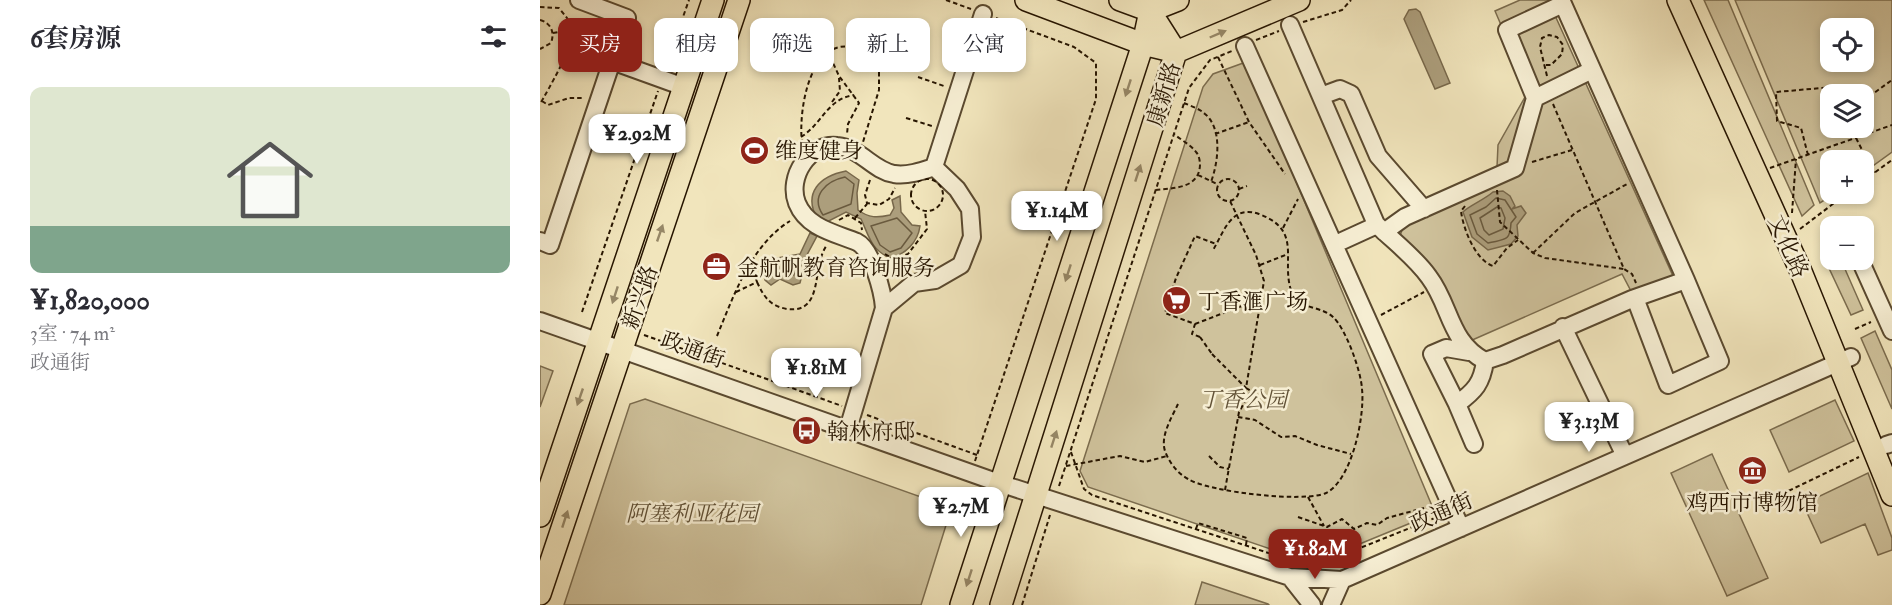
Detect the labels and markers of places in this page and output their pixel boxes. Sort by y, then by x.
pin: ¥2.92M [588,114,686,165]
sports icon: 维度健身 [738,134,770,166]
place label: 维度健身 [775,137,863,165]
pin: ¥1.14M [1008,191,1106,242]
office icon: 金航帆教育咨询服务 [700,251,732,283]
place label: 金航帆教育咨询服务 [737,254,935,282]
supermarket icon: 丁香滙广场 [1161,285,1193,317]
place label: 丁香滙广场 [1198,288,1308,316]
pin: ¥1.81M [767,348,865,399]
pin: ¥3.13M [1540,402,1638,453]
bus stop icon: 翰林府邸 [790,415,822,447]
place label: 翰林府邸 [827,418,915,446]
museum icon: 鸡西市博物馆 [1736,454,1768,486]
pin: ¥2.7M [919,487,1003,538]
place label: 鸡西市博物馆 [1686,489,1818,517]
pin: ¥1.82M [1266,529,1364,580]

